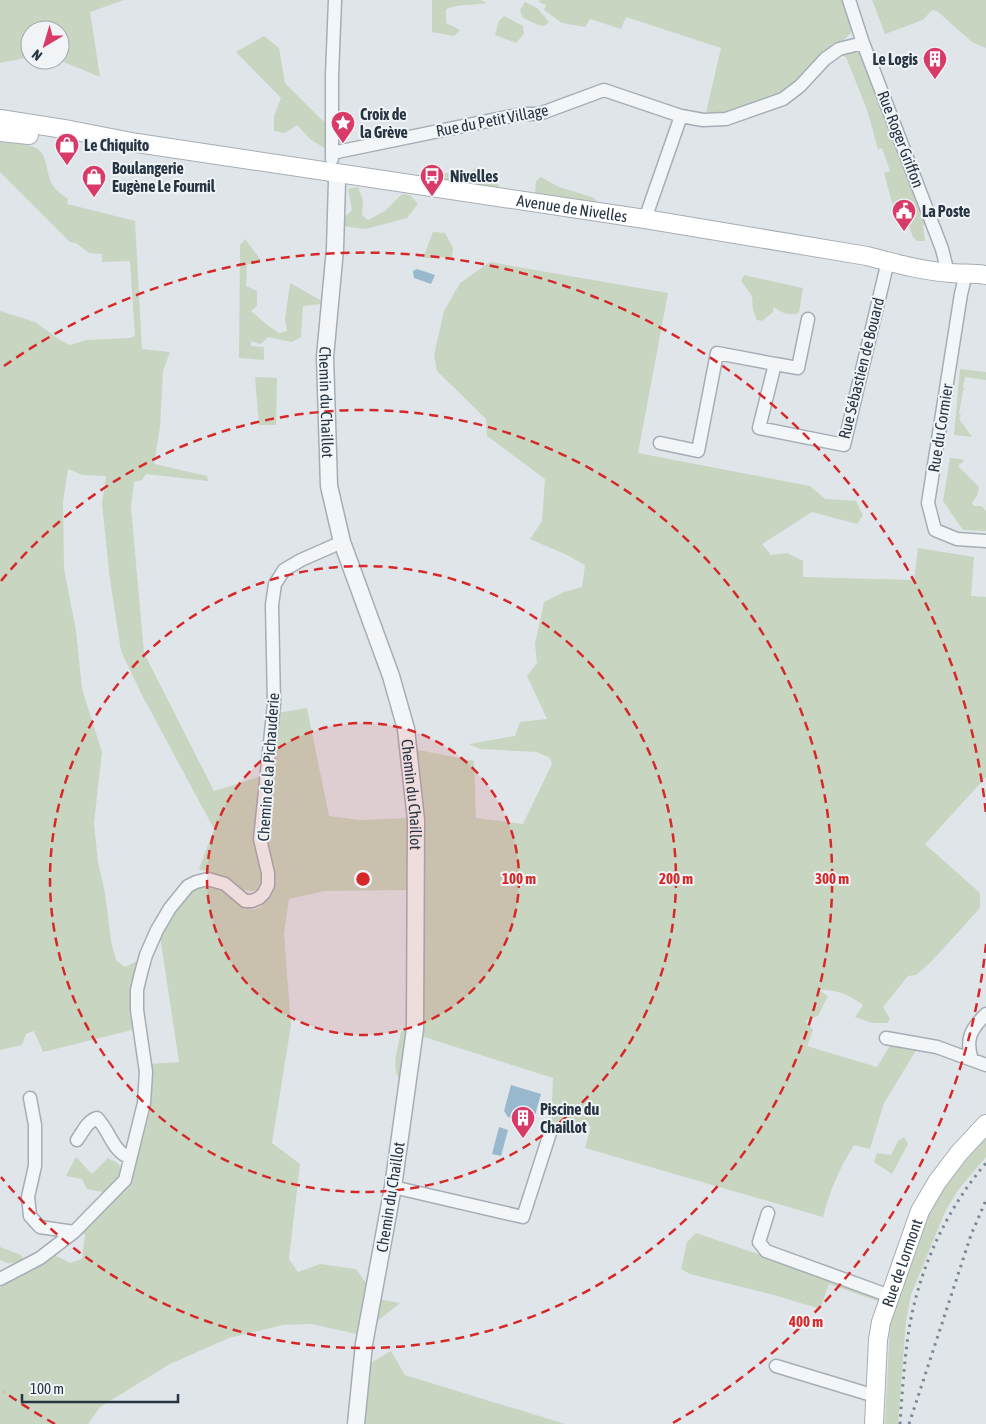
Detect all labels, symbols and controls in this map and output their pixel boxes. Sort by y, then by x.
north arrow [20,20,70,70]
text: N [29,46,45,64]
building icon: Le Logis [922,46,948,80]
place label: Le Logis [872,50,918,68]
street label: Rue Roger Griffon [873,88,928,190]
street label: Rue du Petit Village [434,100,550,141]
place label: Croix de la Grève [360,105,408,141]
place icon: Croix de la Grève [330,110,356,144]
shop icon: Le Chiquito [54,132,80,166]
place label: Le Chiquito [84,136,150,154]
place label: Boulangerie Eugène Le Fournil [112,159,216,195]
bus stop icon: Nivelles [419,163,445,197]
shop icon: Boulangerie Eugène Le Fournil [81,164,107,198]
place label: Nivelles [450,167,498,185]
street label: Avenue de Nivelles [515,191,629,225]
public building icon: La Poste [891,198,917,232]
place label: La Poste [922,202,970,220]
street label: Rue Sébastien de Bouard [835,295,887,441]
street label: Chemin du Chaillot [316,346,337,459]
street label: Rue du Cormier [924,382,956,474]
street label: Chemin de la Pichauderie [254,692,282,842]
street label: Chemin du Chaillot [398,738,425,851]
centre of rings [354,870,372,888]
text: 100 m [502,870,536,887]
text: 200 m [659,870,693,887]
text: 300 m [815,870,849,887]
place label: Piscine du Chaillot [540,1100,599,1136]
building icon: Piscine du Chaillot [510,1105,536,1139]
street label: Chemin du Chaillot [372,1140,408,1253]
street label: Rue de Lormont [878,1216,926,1309]
text: 400 m [788,1313,823,1330]
scale bar [22,1372,179,1404]
text: 100 m [30,1380,64,1397]

